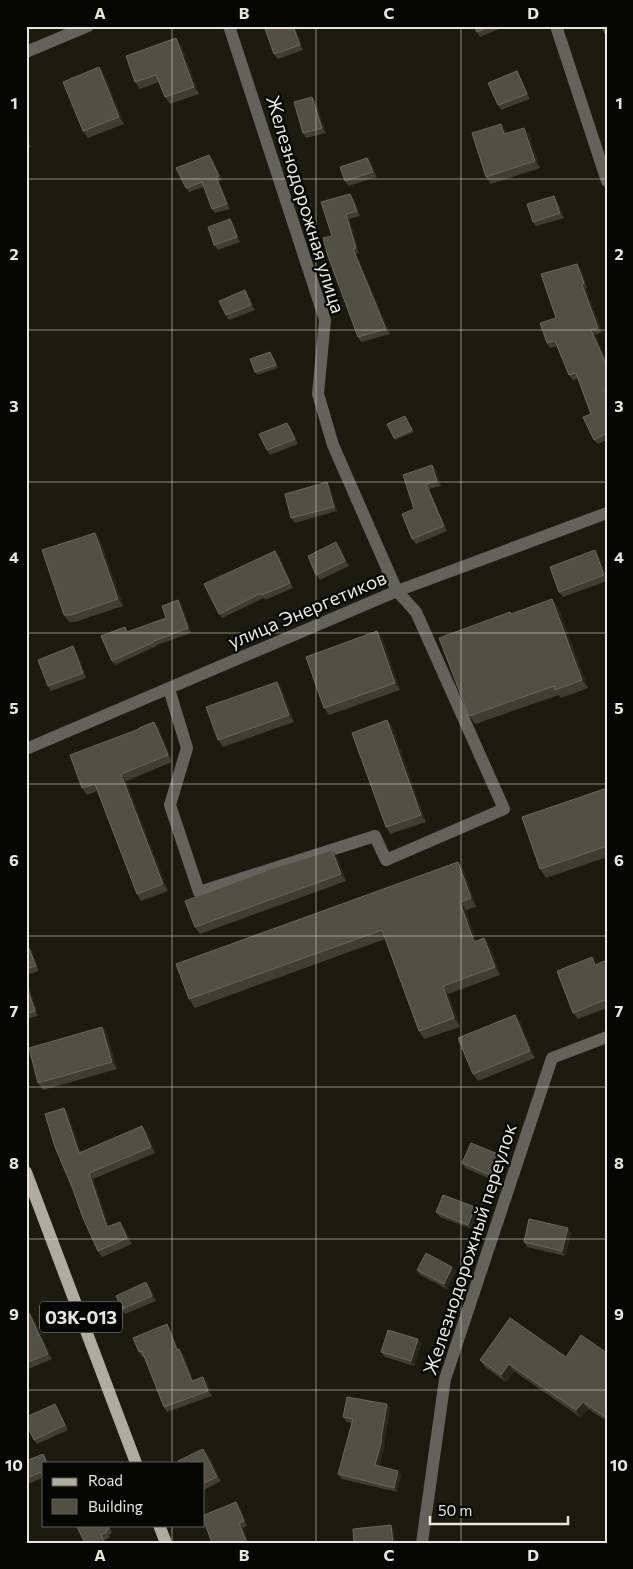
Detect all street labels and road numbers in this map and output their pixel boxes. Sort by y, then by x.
street label: Железнодорожная улица [262,92,350,316]
street label: улица Энергетиков [224,565,390,653]
street label: Железнодорожный переулок [417,1120,521,1378]
road number: 03К-013 [40,1301,122,1332]

